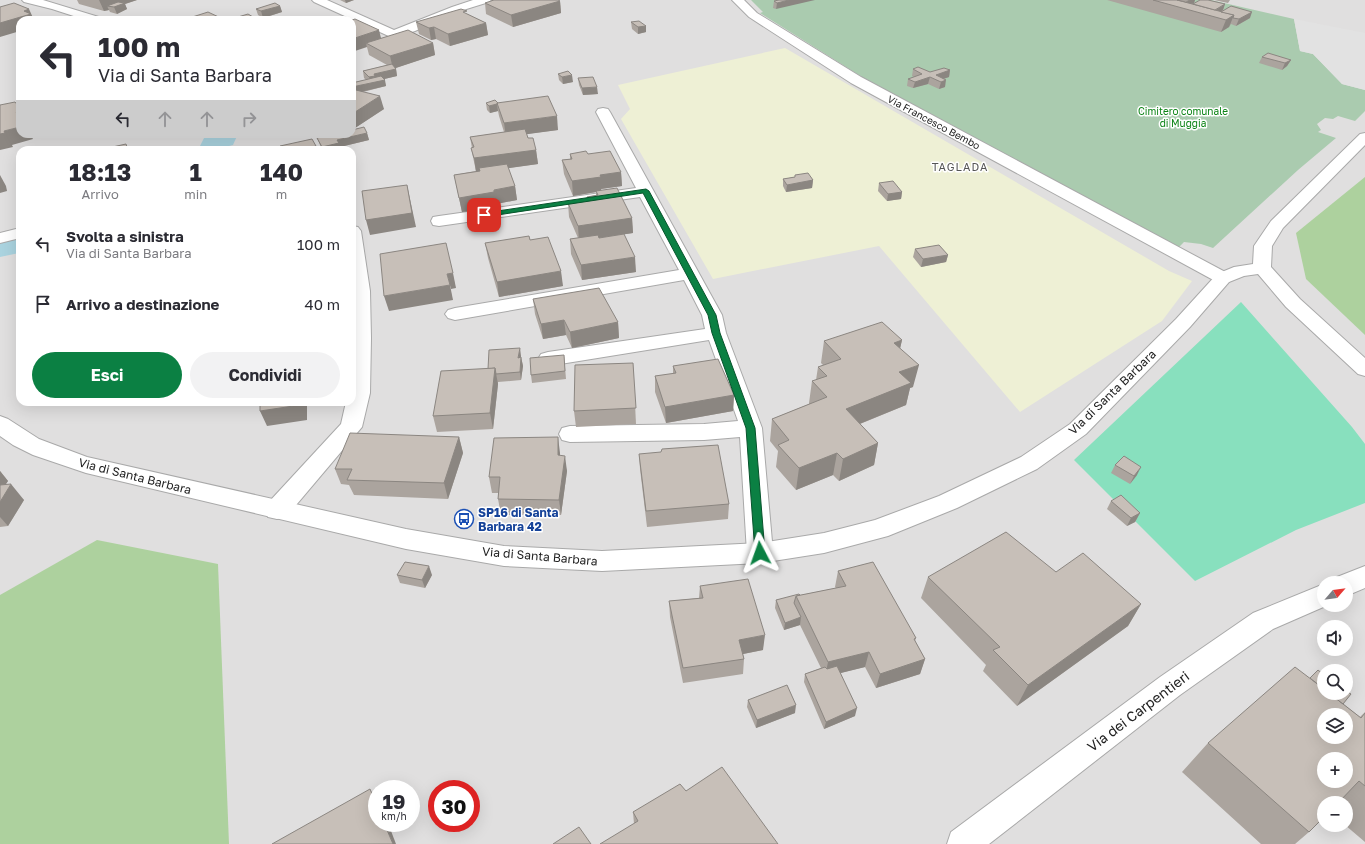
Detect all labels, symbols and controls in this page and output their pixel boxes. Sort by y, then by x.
text: 100 m [98,30,180,63]
icon: left [32,32,84,84]
text: Via di Santa Barbara [98,64,272,86]
street label: Via Francesco Bembo [886,93,982,151]
park label: Cimitero comunale di Muggia [1138,105,1228,129]
icon: left [112,108,134,130]
icon: ahead [154,108,176,130]
icon: ahead [196,108,218,130]
icon: right [238,108,260,130]
text: 18:13 [69,157,131,186]
text: 1 [190,157,202,186]
text: 140 [260,157,303,186]
district label: TAGLADA [932,160,988,173]
text: Arrivo [82,186,119,202]
text: min [184,186,207,202]
text: m [276,186,287,202]
pin [467,198,501,232]
icon: arrive [473,204,495,226]
text: Svolta a sinistra [66,227,184,245]
icon: left [32,233,54,255]
text: 100 m [297,235,340,253]
text: Via di Santa Barbara [66,245,192,261]
icon: arrive [32,293,54,315]
text: Arrivo a destinazione [66,295,219,313]
text: 40 m [305,295,340,313]
street label: Via di Santa Barbara [1065,346,1159,438]
button: Esci [32,352,182,398]
button: Condividi [190,352,340,398]
street label: Via di Santa Barbara [77,455,193,497]
place label: SP16 di Santa Barbara 42 [478,505,559,534]
bus stop icon: SP16 di Santa Barbara 42 [453,508,475,530]
position arrow [739,532,781,574]
street label: Via di Santa Barbara [482,543,598,569]
north arrow [1317,576,1353,612]
map controls [1317,576,1353,832]
button: sound [1317,620,1353,656]
button: search [1317,664,1353,700]
street label: Via dei Carpentieri [1084,667,1192,755]
button: layers [1317,708,1353,744]
button: + [1317,752,1353,788]
speed limit sign: 30 [428,780,480,832]
text: 19 [382,789,405,813]
button: − [1317,796,1353,832]
text: km/h [381,810,407,822]

